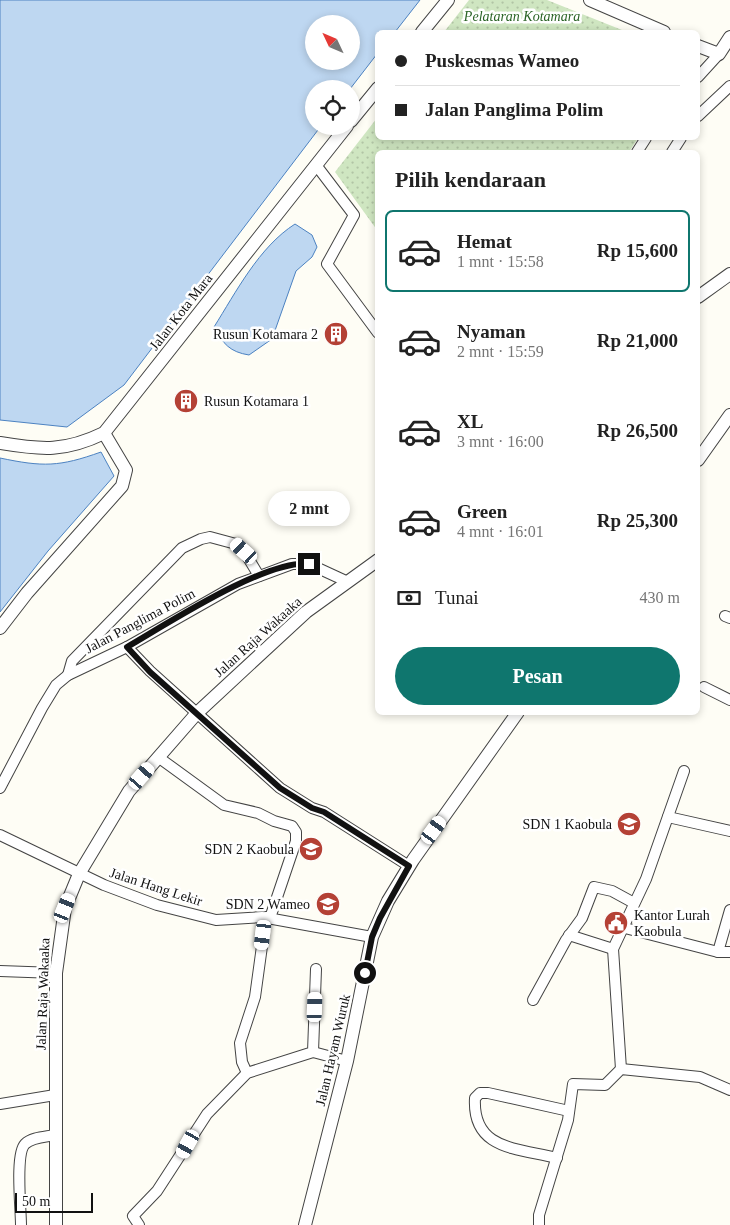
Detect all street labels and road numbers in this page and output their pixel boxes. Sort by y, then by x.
street label: Jalan Kota Mara [147,270,216,353]
street label: Jalan Panglima Polim [83,586,198,656]
street label: Jalan Raja Wakaaka [211,593,305,680]
street label: Jalan Hang Lekir [108,865,204,909]
street label: Jalan Raja Wakaaka [34,937,52,1050]
street label: Jalan Hayam Wuruk [313,993,353,1107]

